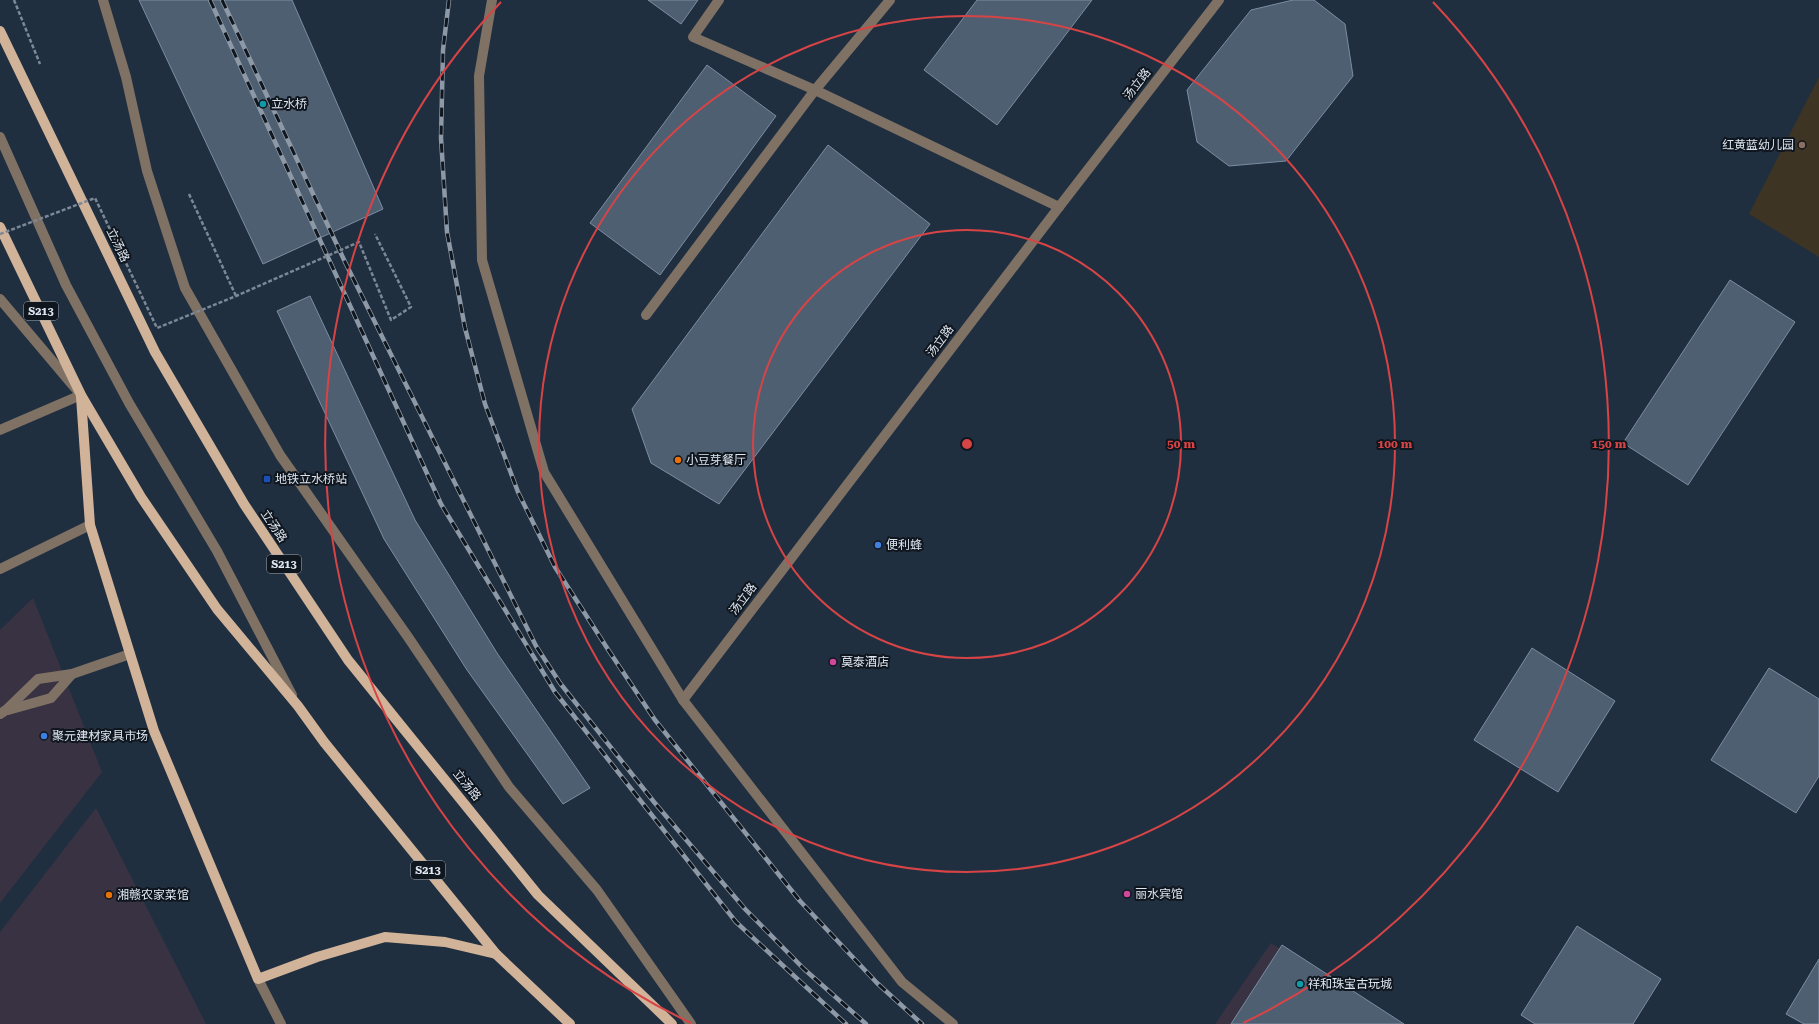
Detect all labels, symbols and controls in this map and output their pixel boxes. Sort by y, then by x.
street label: 汤立路 [1120,66,1154,102]
place label: 立水桥 [271,97,307,111]
marker: 立水桥 [258,99,268,109]
place label: 红黄蓝幼儿园 [1722,138,1794,152]
marker: 红黄蓝幼儿园 [1797,140,1807,150]
street label: 立汤路 [104,226,132,264]
road number: S213 [24,302,58,320]
street label: 汤立路 [924,322,956,360]
centre of rings [960,437,974,451]
text: 50 m [1167,437,1195,451]
text: 100 m [1378,437,1413,451]
text: 150 m [1592,437,1627,451]
place label: 小豆芽餐厅 [686,453,746,467]
marker: 小豆芽餐厅 [673,455,683,465]
place label: 地铁立水桥站 [275,472,347,486]
marker: 地铁立水桥站 [262,474,272,484]
street label: 立汤路 [258,507,290,545]
place label: 便利蜂 [886,538,922,552]
marker: 便利蜂 [873,540,883,550]
road number: S213 [267,555,301,573]
street label: 汤立路 [727,580,759,618]
place label: 莫泰酒店 [841,655,889,669]
marker: 莫泰酒店 [828,657,838,667]
place label: 聚元建材家具市场 [52,729,148,743]
marker: 聚元建材家具市场 [39,731,49,741]
street label: 立汤路 [450,767,484,803]
road number: S213 [411,861,445,879]
place label: 丽水宾馆 [1135,887,1183,901]
place label: 湘赣农家菜馆 [117,888,189,902]
marker: 丽水宾馆 [1122,889,1132,899]
marker: 湘赣农家菜馆 [104,890,114,900]
place label: 祥和珠宝古玩城 [1308,977,1392,991]
marker: 祥和珠宝古玩城 [1295,979,1305,989]

